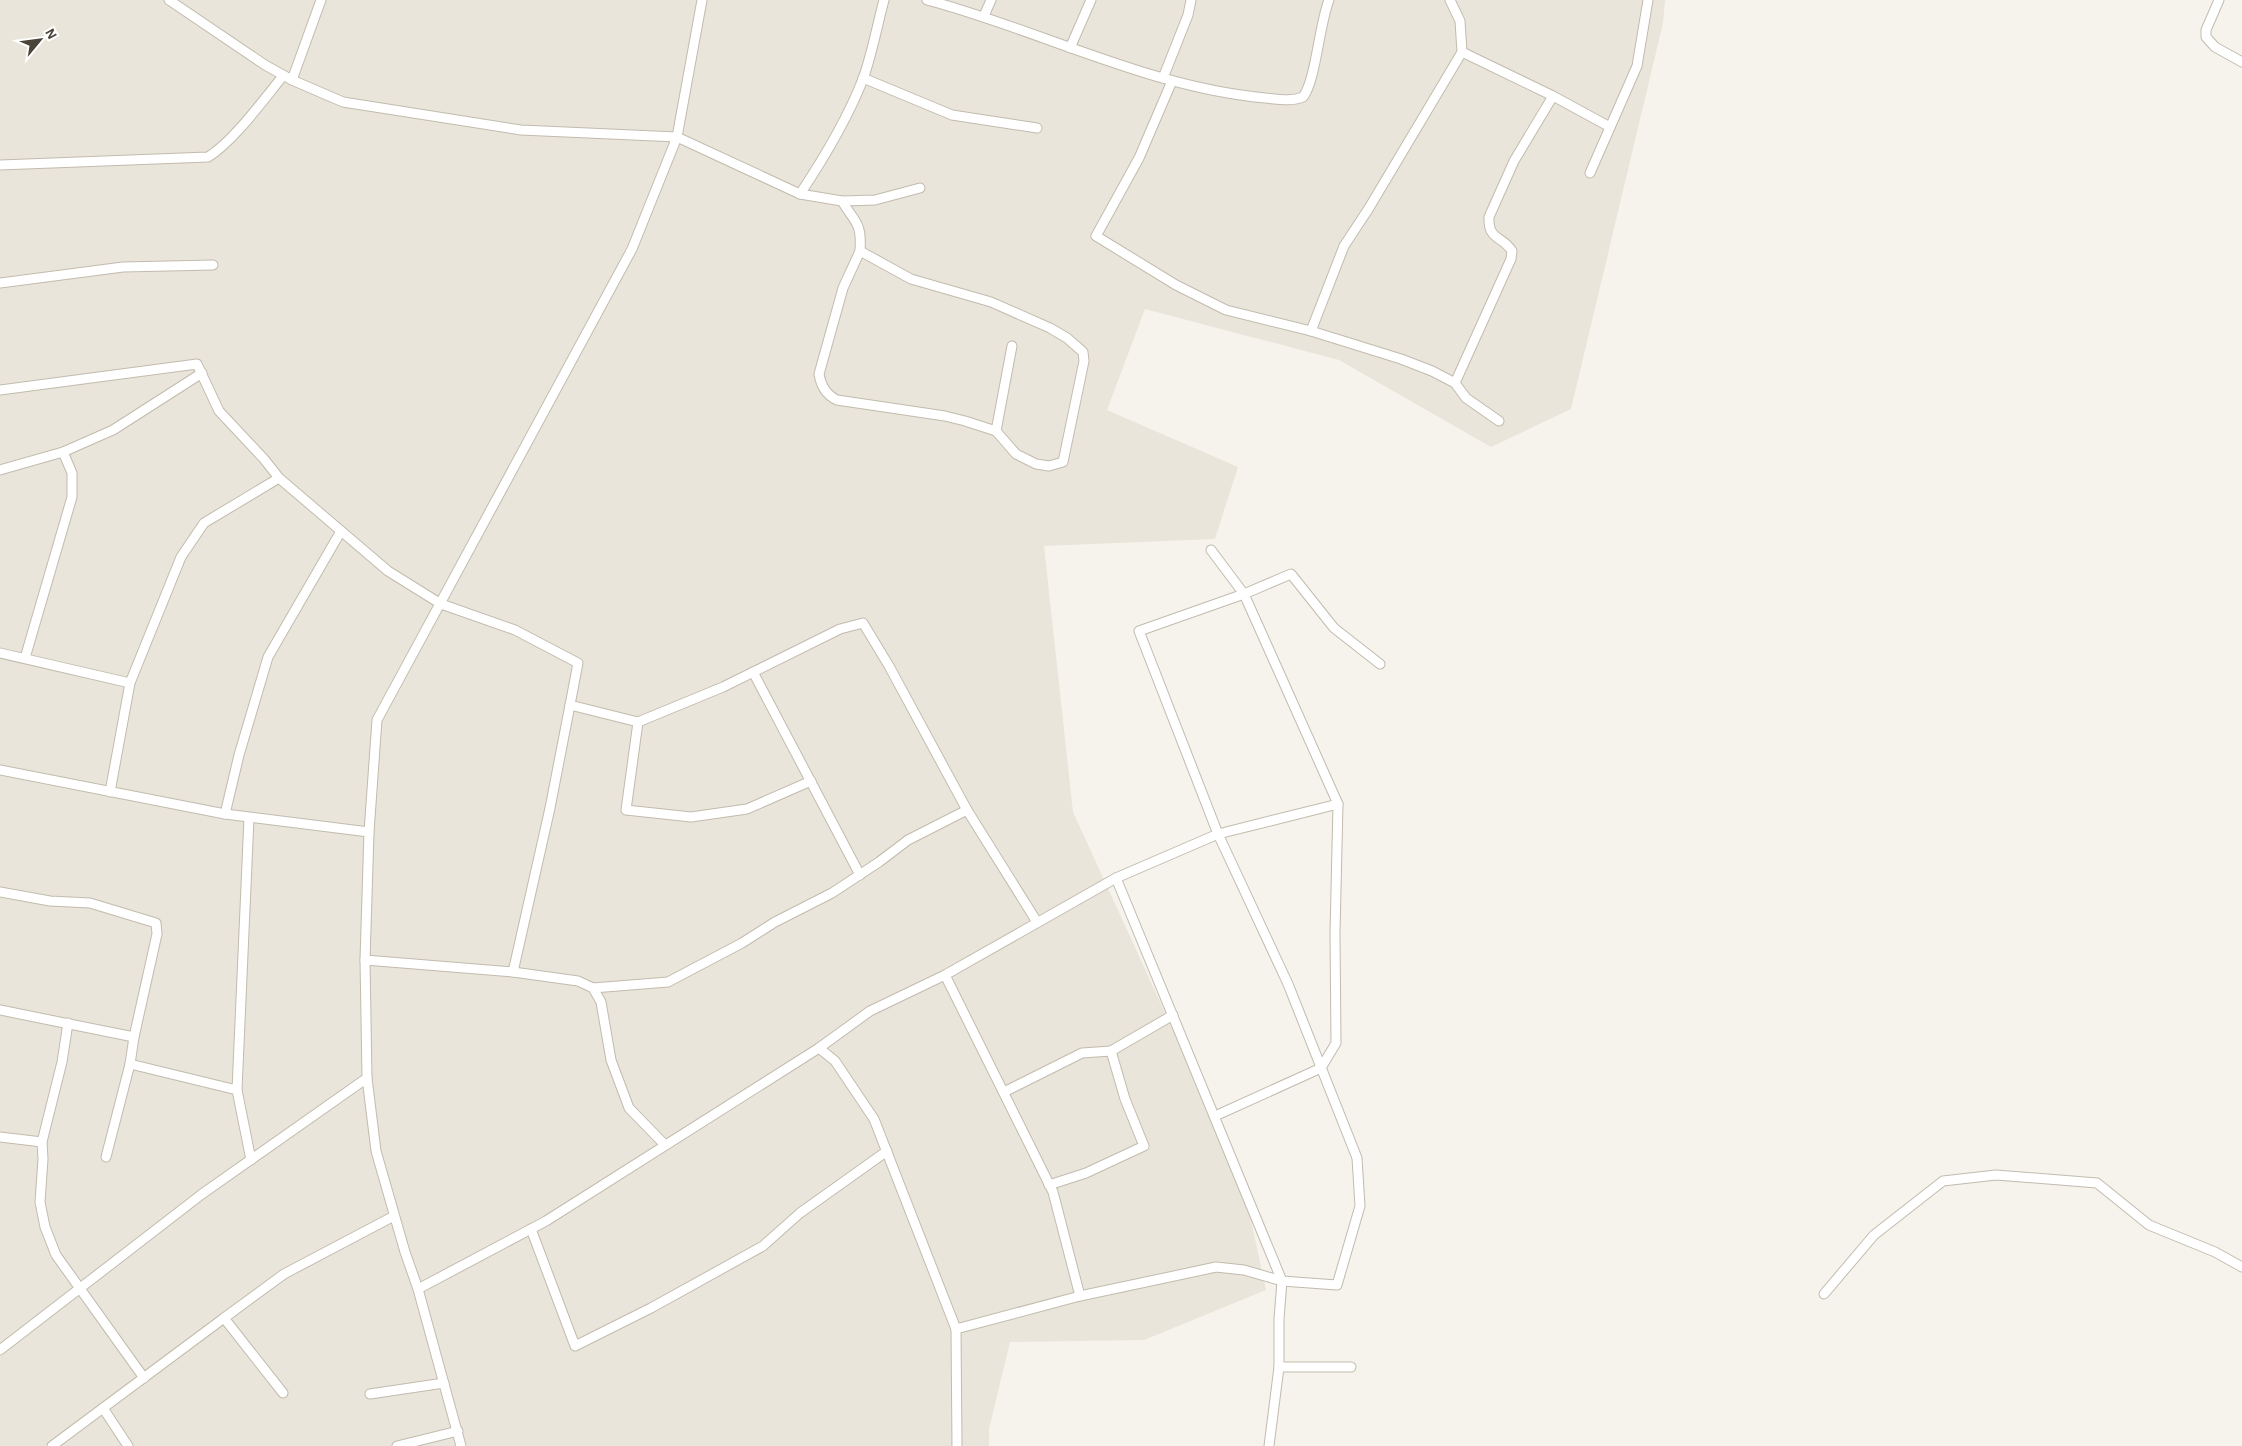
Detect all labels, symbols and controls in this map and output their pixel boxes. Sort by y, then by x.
north arrow [15,15,65,65]
text: N [42,27,59,42]

